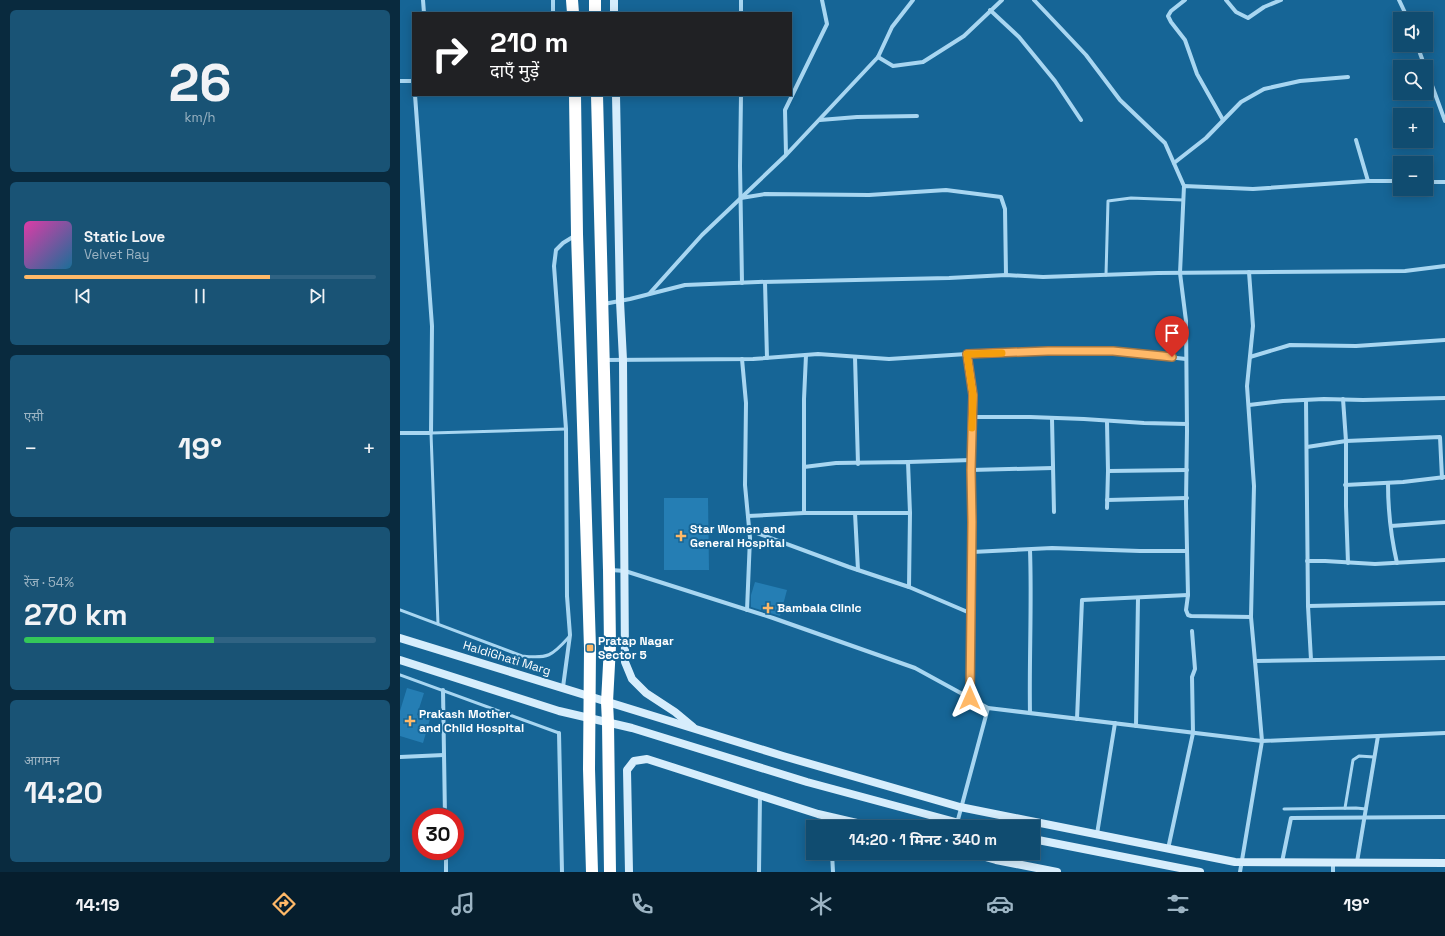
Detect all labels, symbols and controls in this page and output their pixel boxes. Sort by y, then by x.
map controls [1393,12,1433,196]
button: sound [1393,12,1433,52]
text: 210 m [490,24,568,60]
icon: right [424,28,476,80]
text: 26 [168,50,232,116]
text: दाएँ मुड़ें [490,59,539,82]
button: search [1393,60,1433,100]
button: + [1393,108,1433,148]
text: km/h [185,109,215,126]
button: − [1393,156,1433,196]
text: Static Love [84,227,165,246]
text: Velvet Ray [84,246,149,263]
icon: previous [72,285,94,307]
icon: pause [189,285,211,307]
icon: next [306,285,328,307]
pin [1155,316,1189,357]
icon: arrive [1161,322,1183,344]
text: एसी [24,408,43,425]
text: 19° [178,429,222,468]
text: − [24,434,38,462]
text: + [362,434,376,462]
place label: Star Women and General Hospital [690,521,785,551]
marker: Star Women and General Hospital [675,530,687,542]
text: रेंज · 54% [24,574,74,591]
text: 270 km [24,595,128,634]
place label: Bambala Clinic [777,600,862,616]
marker: Bambala Clinic [762,602,774,614]
place label: Pratap Nagar Sector 5 [598,633,674,663]
street label: HaldiGhati Marg [461,637,553,679]
marker: Pratap Nagar Sector 5 [585,643,595,653]
position arrow [949,677,991,719]
place label: Prakash Mother and Child Hospital [419,706,524,736]
marker: Prakash Mother and Child Hospital [404,715,416,727]
text: आगमन [24,752,60,769]
text: 14:20 [24,773,103,812]
speed limit sign: 30 [412,808,464,860]
text: 14:20 · 1 मिनट · 340 m [849,830,997,849]
icon: directions [270,890,298,918]
icon: music [449,890,477,918]
icon: phone [628,890,656,918]
icon: climate [807,890,835,918]
icon: car [986,890,1014,918]
icon: filters [1164,890,1192,918]
text: 14:19 [75,893,120,916]
text: 19° [1343,893,1370,916]

